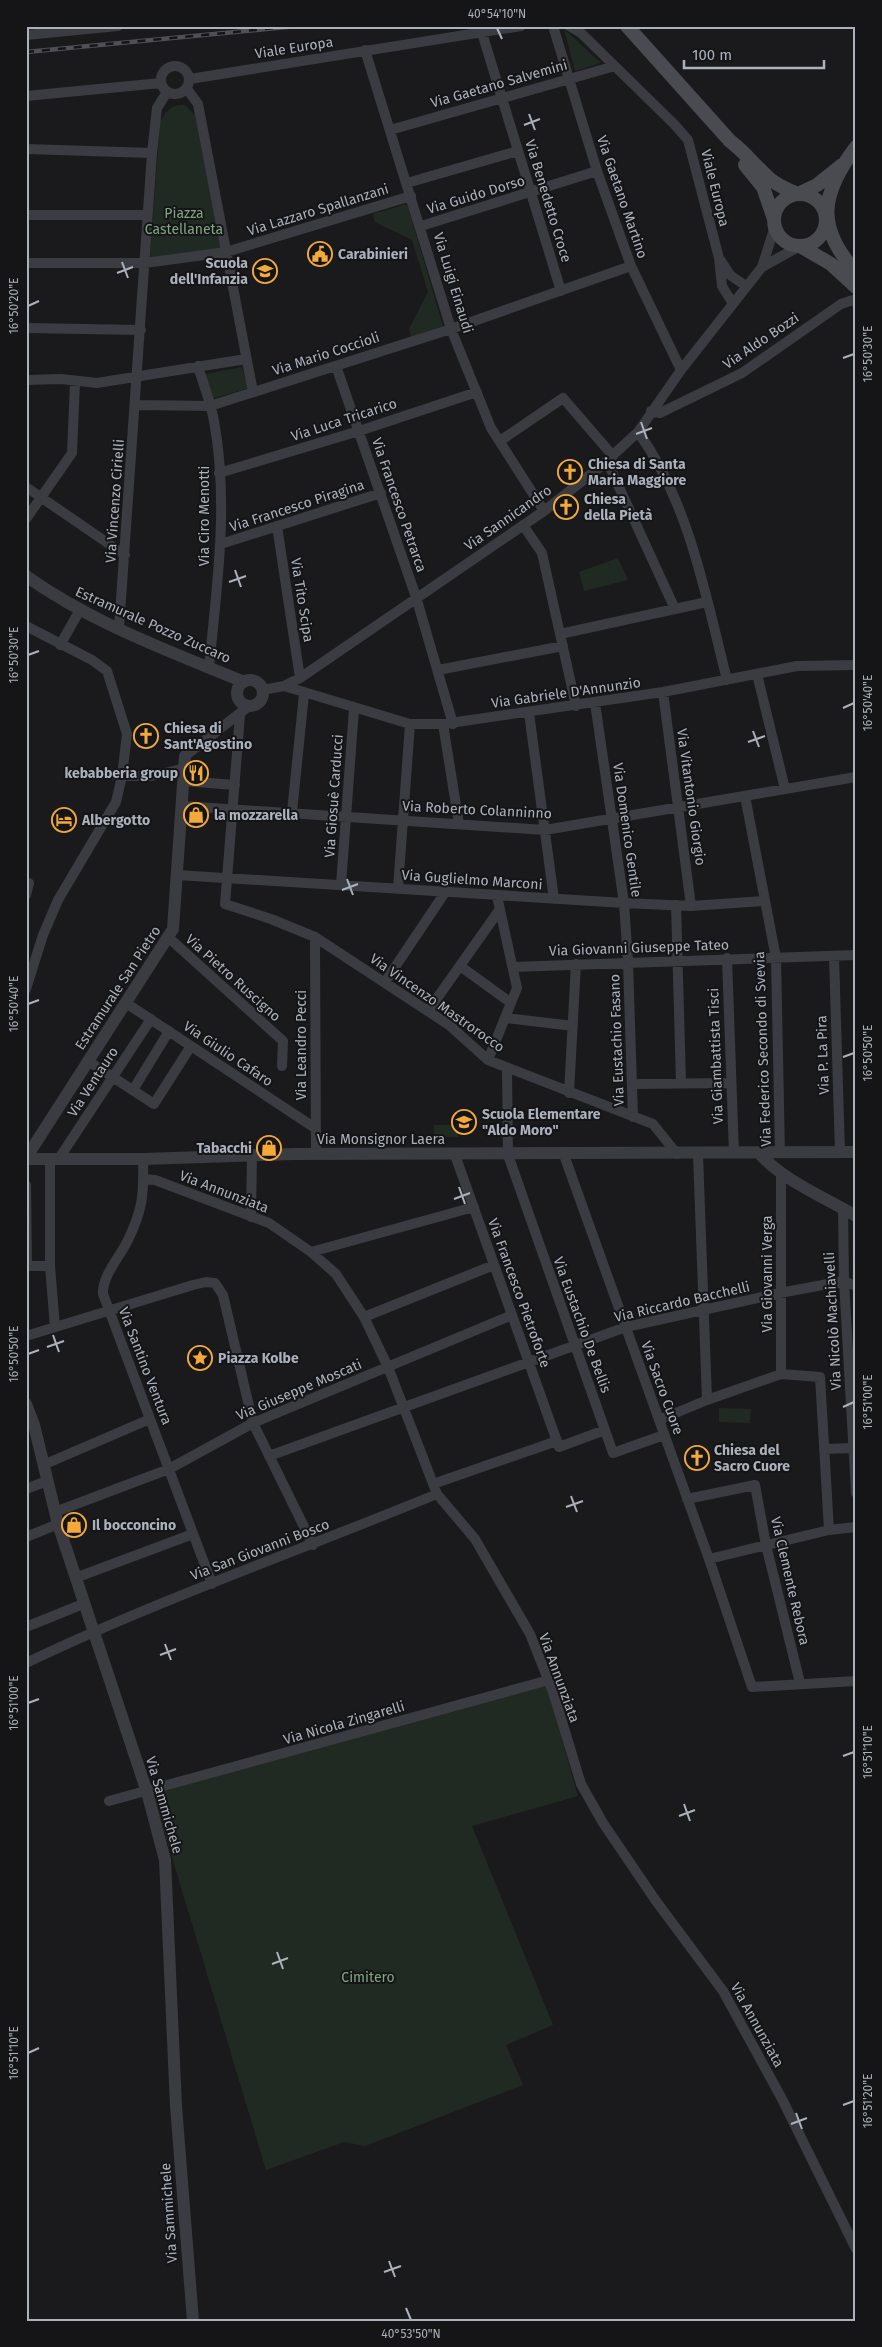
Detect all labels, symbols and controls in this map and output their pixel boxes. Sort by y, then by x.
text: 40°54'10"N [468,7,526,21]
street label: Viale Europa [254,33,334,63]
scale bar [684,38,824,70]
text: 100 m [692,46,732,64]
street label: Via Gaetano Salvemini [429,56,569,112]
street label: Via Gaetano Martino [593,133,651,261]
street label: Via Benedetto Croce [521,137,575,265]
street label: Viale Europa [697,148,733,228]
street label: Via Guido Dorso [425,172,527,218]
street label: Via Lazzaro Spallanzani [245,180,391,240]
park label: Piazza Castellaneta [145,205,223,238]
street label: Via Luigi Einaudi [430,231,476,335]
public building icon: Carabinieri [307,241,333,267]
place label: Carabinieri [338,246,408,263]
place label: Scuola dell'Infanzia [170,255,248,288]
school or university icon: Scuola dell'Infanzia [252,258,278,284]
text: 16°50'20"E [7,278,21,334]
street label: Via Aldo Bozzi [720,309,802,373]
text: 16°50'30"E [861,326,875,382]
street label: Via Mario Coccioli [270,329,382,379]
street label: Via Luca Tricarico [289,395,399,445]
street label: Via Francesco Petrarca [368,436,430,574]
street label: Via Vincenzo Cirielli [102,439,128,563]
place label: Chiesa di Santa Maria Maggiore [588,456,687,489]
church icon: Chiesa di Santa Maria Maggiore [557,459,583,485]
street label: Via Ciro Menotti [196,466,213,566]
street label: Via Francesco Piragina [228,476,366,536]
street label: Via Sannicandro [461,482,555,554]
place label: Chiesa della Pietà [584,491,653,524]
church icon: Chiesa della Pietà [553,494,579,520]
street label: Via Tito Scipa [287,557,317,643]
street label: Estramurale Pozzo Zuccaro [73,583,233,667]
text: 16°50'30"E [7,627,21,683]
street label: Via Gabriele D'Annunzio [490,674,642,712]
text: 16°50'40"E [861,675,875,731]
place label: Chiesa di Sant'Agostino [164,720,252,753]
church icon: Chiesa di Sant'Agostino [133,723,159,749]
street label: Via Vitantonio Giorgio [673,727,709,867]
street label: Via Giosuè Carducci [321,734,347,858]
restaurant icon: kebabberia group [183,760,209,786]
street label: Via Domenico Gentile [609,762,645,898]
place label: kebabberia group [64,765,178,782]
street label: Via Roberto Colanninno [402,798,552,822]
shop icon: la mozzarella [183,802,209,828]
hotel icon: Albergotto [51,807,77,833]
place label: la mozzarella [214,807,298,824]
place label: Albergotto [81,812,150,829]
street label: Via Guglielmo Marconi [401,867,543,893]
street label: Estramurale San Pietro [72,923,164,1053]
street label: Via Pietro Ruscigno [182,931,284,1025]
street label: Via Giovanni Giuseppe Tateo [549,936,729,960]
street label: Via Vincenzo Mastrorocco [366,950,508,1056]
street label: Via Federico Secondo di Svevia [751,951,775,1147]
street label: Via Eustachio Fasano [606,974,628,1106]
text: 16°50'40"E [7,976,21,1032]
street label: Via Giambattista Tisci [705,987,727,1125]
street label: Via Leandro Pecci [293,990,310,1100]
street label: Via P. La Pira [813,1015,833,1095]
street label: Via Giulio Cafaro [180,1018,276,1090]
text: 16°50'50"E [861,1025,875,1081]
street label: Via Ventauro [64,1044,122,1120]
place label: Scuola Elementare "Aldo Moro" [482,1106,601,1139]
school or university icon: Scuola Elementare "Aldo Moro" [451,1109,477,1135]
street label: Via Monsignor Laera [317,1131,445,1148]
shop icon: Tabacchi [256,1135,282,1161]
place label: Tabacchi [196,1140,252,1157]
street label: Via Annunziata [177,1167,271,1217]
street label: Via Giovanni Verga [759,1215,776,1333]
street label: Via Francesco Pietroforte [484,1216,554,1370]
street label: Via Nicolò Machiavelli [821,1251,845,1391]
street label: Via Eustachio De Bellis [549,1255,615,1396]
street label: Via Riccardo Bacchelli [613,1278,751,1326]
street label: Via Santino Ventura [115,1305,175,1427]
text: 16°50'50"E [7,1326,21,1382]
street label: Via Sacro Cuore [637,1339,687,1437]
place icon: Piazza Kolbe [187,1345,213,1371]
place label: Piazza Kolbe [218,1350,299,1367]
street label: Via Giuseppe Moscati [234,1356,364,1424]
text: 16°51'00"E [861,1374,875,1430]
place label: Chiesa del Sacro Cuore [714,1442,790,1475]
church icon: Chiesa del Sacro Cuore [684,1445,710,1471]
shop icon: Il bocconcino [61,1512,87,1538]
street label: Via Clemente Rebora [767,1515,813,1647]
street label: Via San Giovanni Bosco [188,1516,332,1584]
place label: Il bocconcino [92,1517,176,1534]
street label: Via Annunziata [535,1631,583,1725]
text: 16°51'00"E [7,1675,21,1731]
street label: Via Nicola Zingarelli [281,1698,407,1748]
text: 16°51'10"E [861,1725,875,1779]
street label: Via Sammichele [142,1754,186,1856]
park label: Cimitero [341,1969,395,1986]
street label: Via Annunziata [727,1980,787,2070]
text: 16°51'10"E [7,2026,21,2080]
text: 16°51'20"E [861,2074,875,2128]
street label: Via Sammichele [157,2162,181,2264]
text: 40°53'50"N [381,2327,441,2341]

